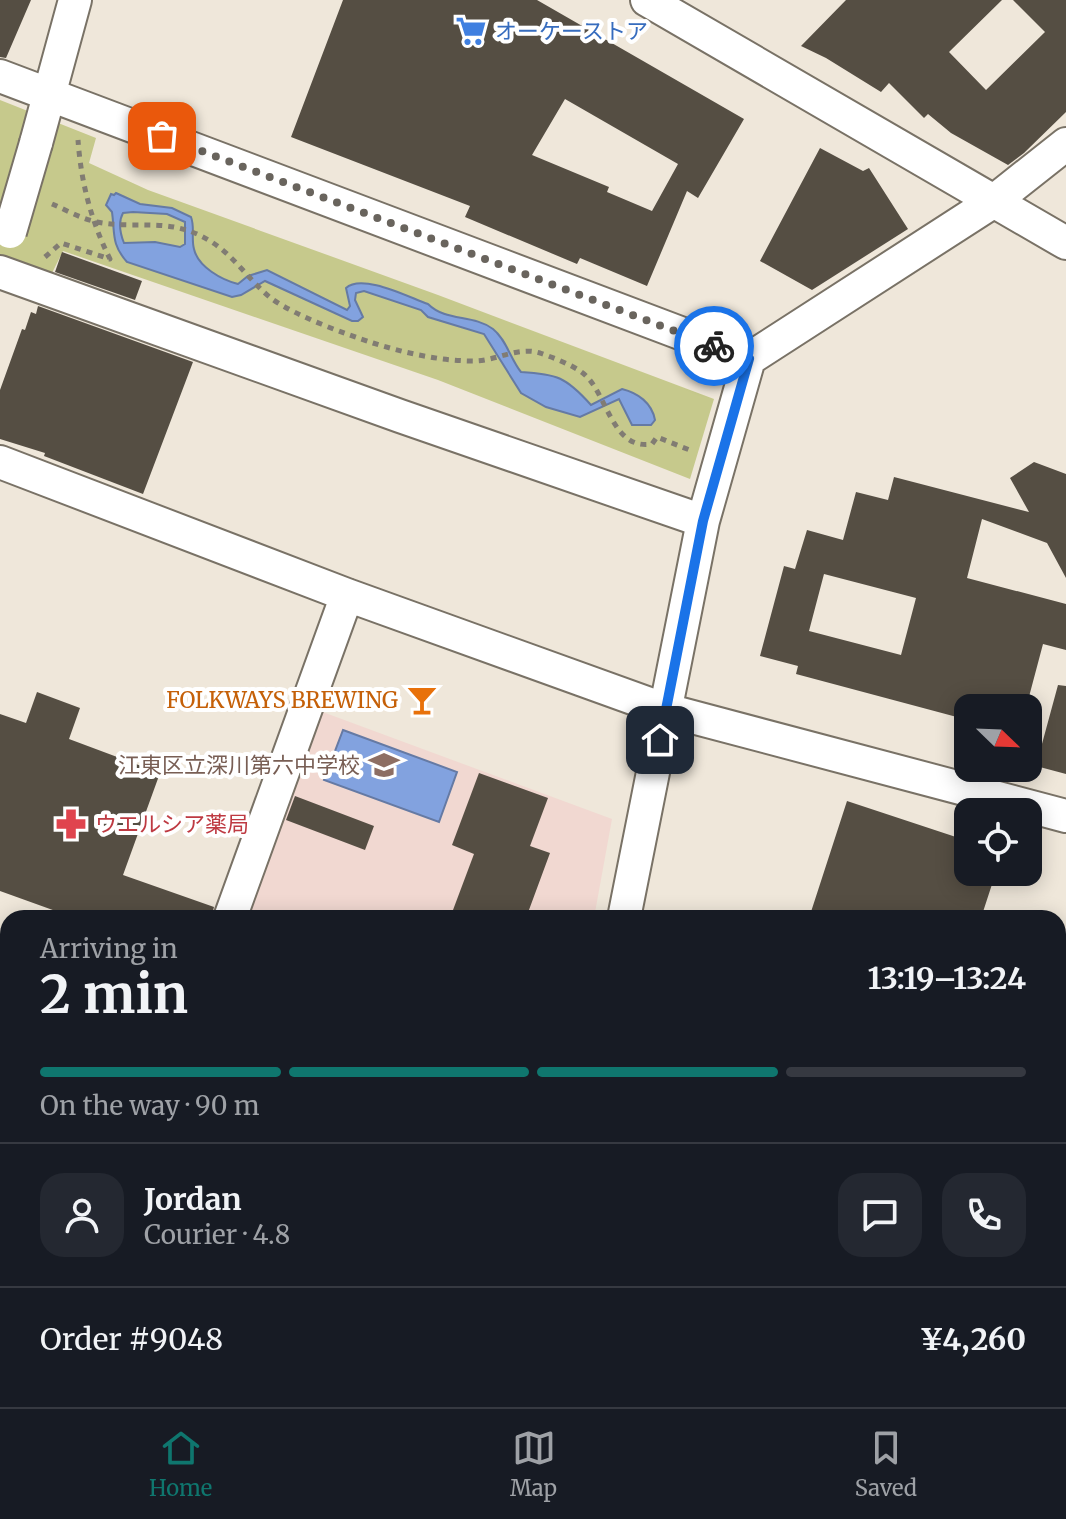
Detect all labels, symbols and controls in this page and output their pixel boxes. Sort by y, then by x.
supermarket icon: オーケーストア [454,14,488,48]
place label: オーケーストア [495,17,648,45]
pin [128,102,196,170]
icon: bag [140,114,184,158]
courier [674,306,754,386]
icon: bike [692,324,736,368]
bar icon: FOLKWAYS BREWING [405,683,439,717]
place label: FOLKWAYS BREWING [166,686,398,714]
north arrow [954,694,1042,782]
map controls [954,694,1042,886]
pin [626,706,694,774]
icon: home [638,718,682,762]
school or university icon: 江東区立深川第六中学校 [367,748,401,782]
place label: 江東区立深川第六中学校 [118,751,360,779]
button: locate [954,798,1042,886]
pharmacy icon: ウエルシア薬局 [54,807,88,841]
place label: ウエルシア薬局 [95,810,249,838]
text: Arriving in [40,932,178,965]
text: 13:19–13:24 [867,959,1026,997]
text: 2 min [40,962,188,1027]
text: On the way · 90 m [40,1089,260,1122]
button: person [40,1173,124,1257]
button: chat [838,1173,922,1257]
button: phone [942,1173,1026,1257]
text: Jordan [144,1180,242,1218]
text: Courier · 4.8 [144,1218,290,1251]
text: Order #9048 [40,1320,223,1358]
text: ¥4,260 [920,1320,1026,1358]
tab: Home [149,1426,212,1502]
tab: Map [510,1426,557,1502]
tab: Saved [855,1426,917,1502]

